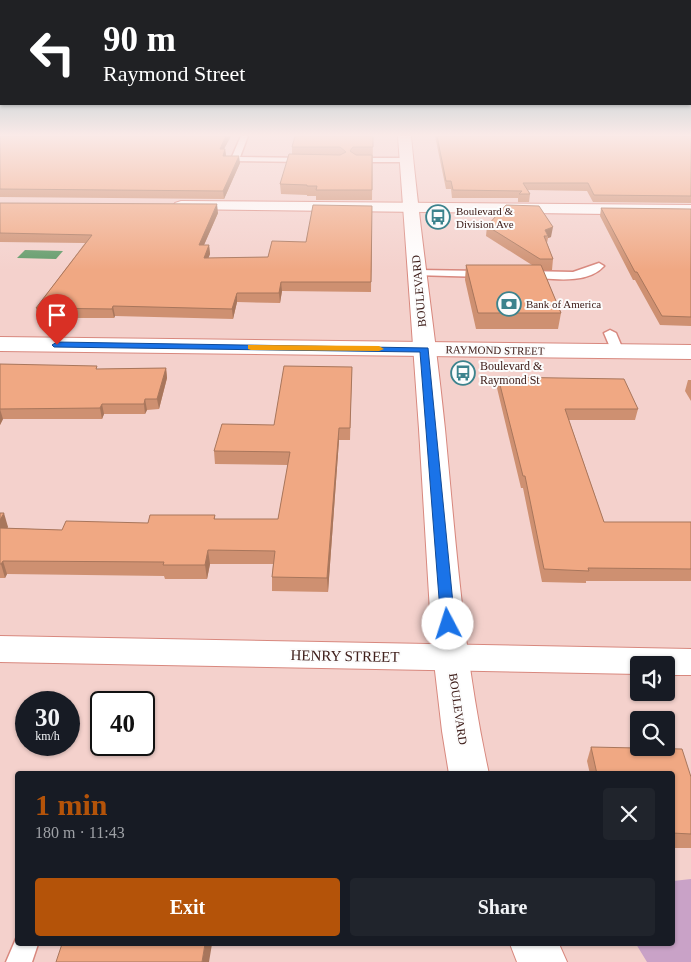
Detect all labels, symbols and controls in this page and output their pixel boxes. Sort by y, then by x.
icon: left [20,20,85,85]
text: 90 m [103,20,176,59]
text: Raymond Street [103,61,245,86]
bus stop icon: Boulevard & Division Ave [425,204,451,230]
place label: Boulevard & Division Ave [456,205,514,230]
street label: BOULEVARD [409,254,429,328]
bank icon: Bank of America [496,291,522,317]
pin [36,294,78,345]
place label: Bank of America [526,298,601,310]
icon: arrive [43,301,71,329]
street label: RAYMOND STREET [445,343,545,357]
place label: Boulevard & Raymond St [480,359,543,387]
bus stop icon: Boulevard & Raymond St [450,360,476,386]
position arrow [421,597,473,649]
street label: HENRY STREET [290,647,400,665]
map controls [630,656,675,756]
button: sound [630,656,675,701]
street label: BOULEVARD [446,672,470,746]
speed limit sign: 40 [90,691,155,756]
text: 30 [35,704,60,731]
button: search [630,711,675,756]
text: km/h [35,729,60,743]
text: 1 min [35,788,108,821]
button: close [603,788,655,840]
text: 180 m · 11:43 [35,824,125,841]
button: Exit [35,878,340,936]
button: Share [350,878,655,936]

